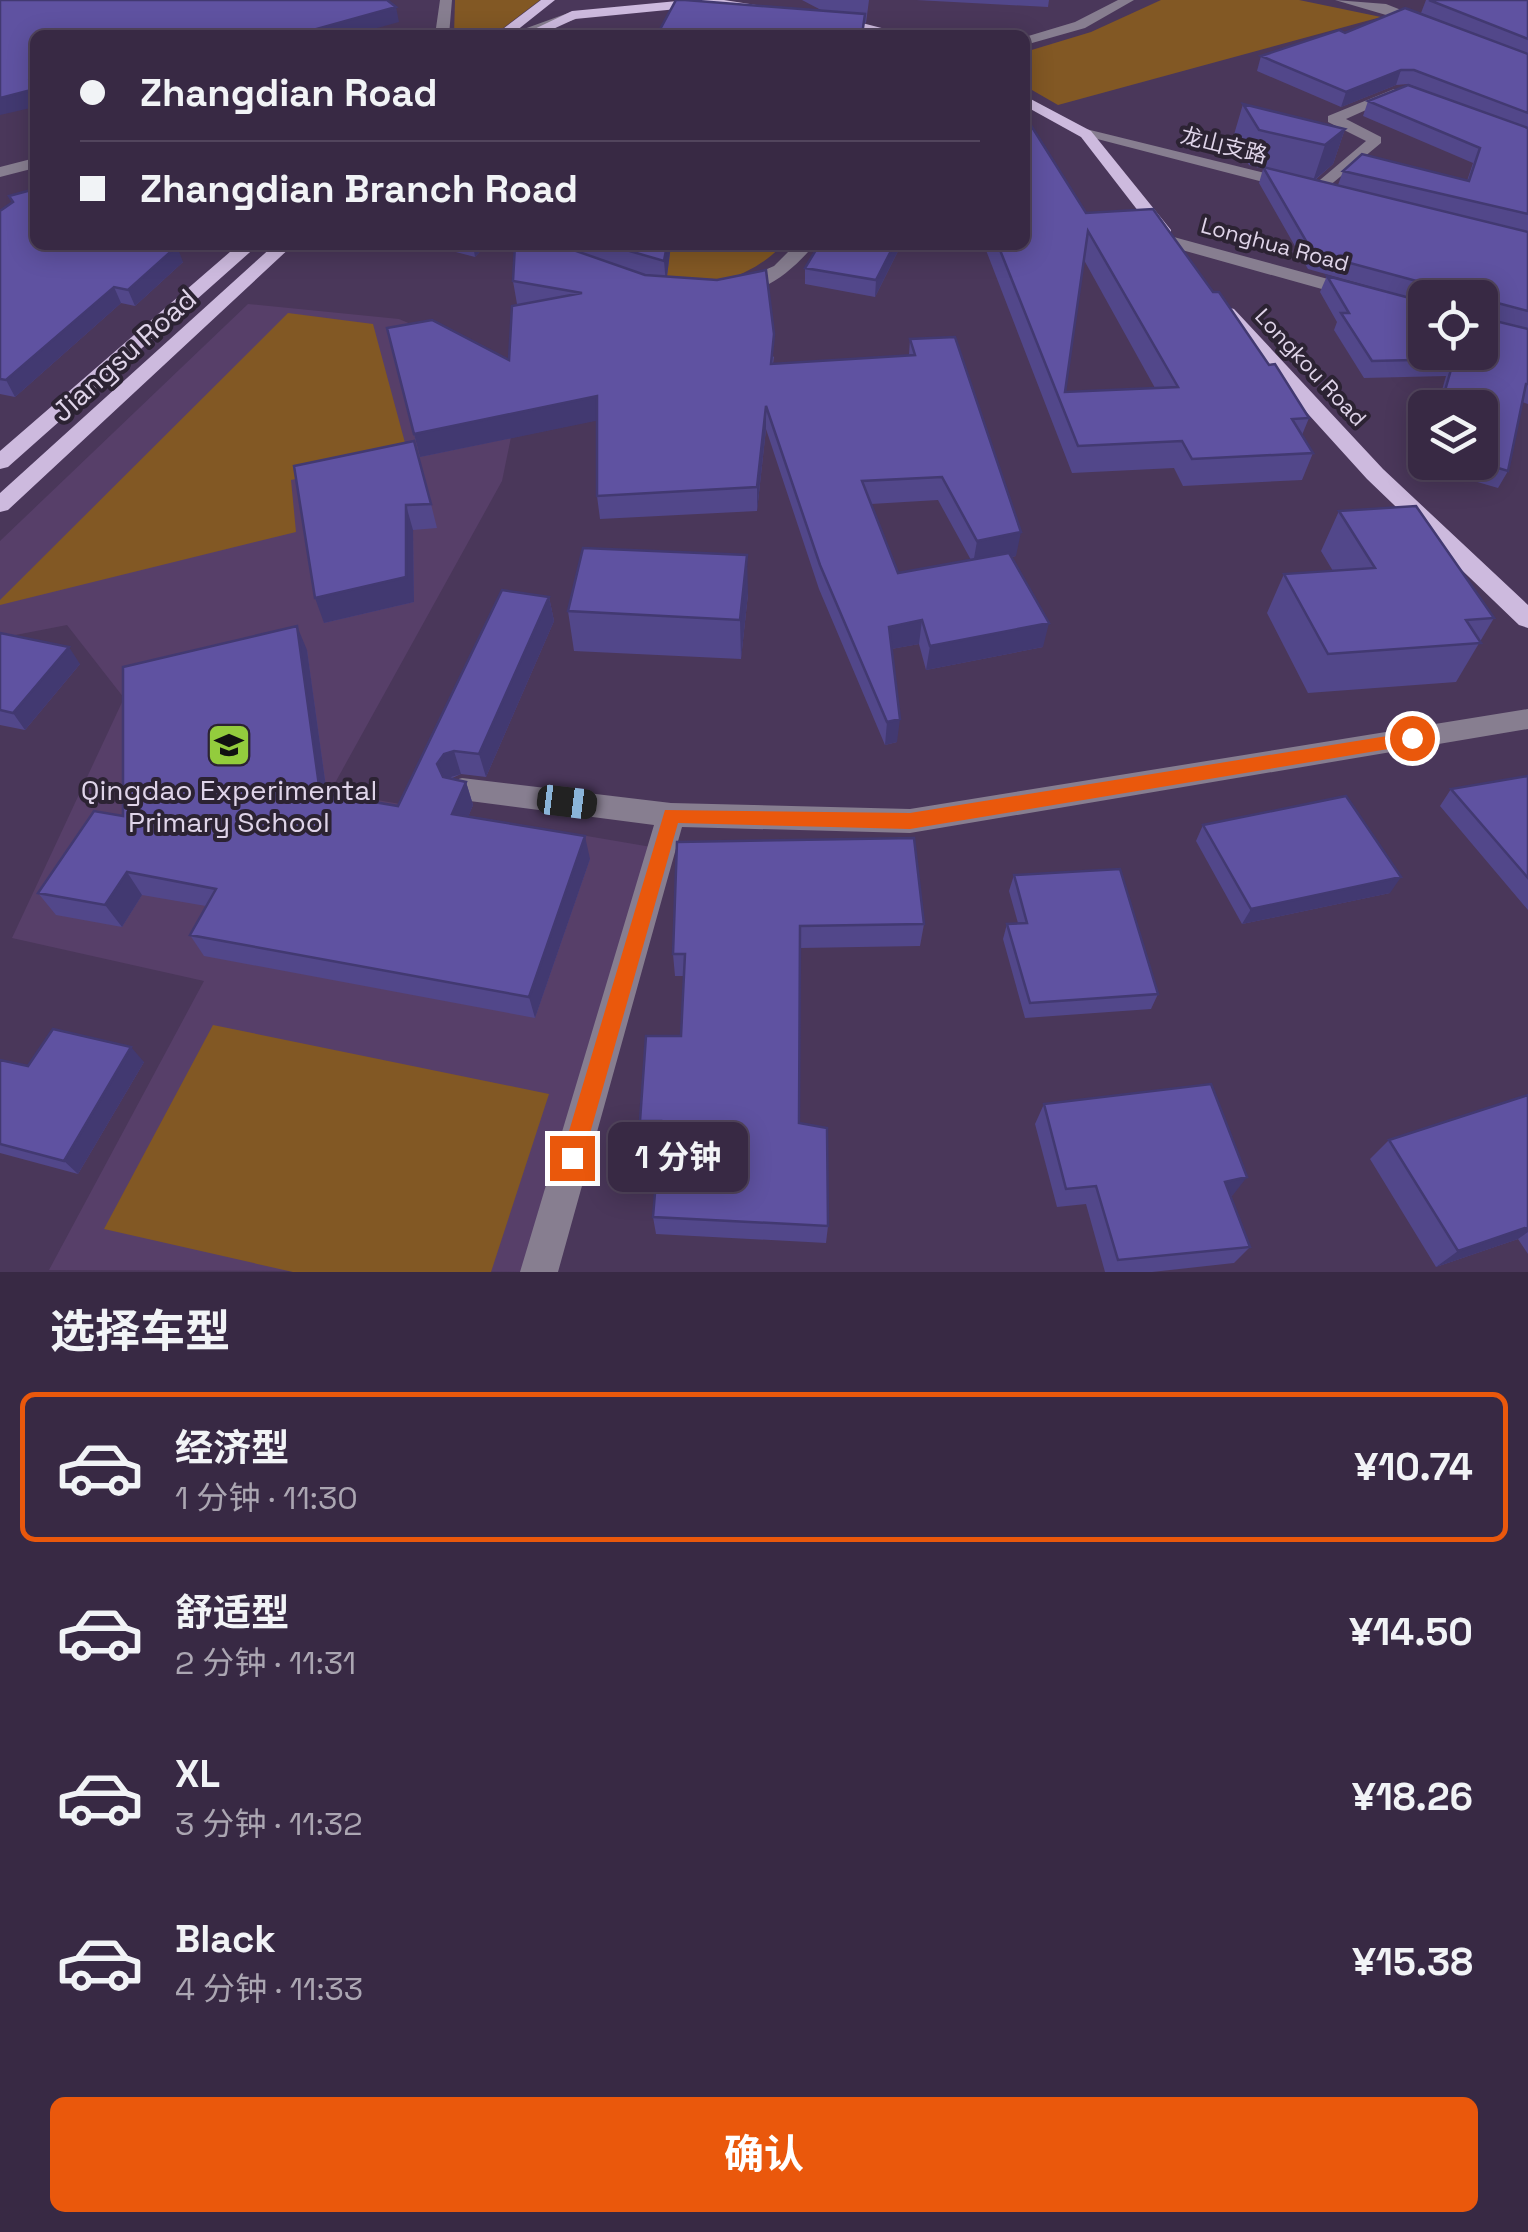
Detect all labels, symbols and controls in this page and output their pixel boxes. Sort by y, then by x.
text: Zhangdian Road [140,69,437,117]
street label: 龙山支路 [1178,121,1270,169]
text: Zhangdian Branch Road [140,165,578,213]
street label: Longhua Road [1198,211,1352,277]
map controls [1408,280,1498,480]
button: locate [1408,280,1498,370]
street label: Jiangsu Road [44,281,204,429]
street label: Longkou Road [1249,302,1373,432]
button: layers [1408,390,1498,480]
route start [1390,716,1435,761]
school or university icon: Qingdao Experimental Primary School [206,722,252,768]
place label: Qingdao Experimental Primary School [81,772,377,840]
car [535,783,599,821]
callout: 1 分钟 [607,1123,747,1193]
route end [550,1136,595,1181]
text: 1 分钟 [635,1137,721,1177]
text: 选择车型 [50,1303,230,1360]
icon: car [55,1422,145,1512]
text: 经济型 [175,1424,289,1472]
text: ¥10.74 [1355,1443,1473,1491]
text: 1 分钟 · 11:30 [175,1478,358,1518]
icon: car [55,1587,145,1677]
text: 舒适型 [175,1589,289,1637]
text: ¥14.50 [1349,1608,1473,1656]
text: 2 分钟 · 11:31 [175,1643,356,1683]
text: XL [175,1750,220,1798]
icon: car [55,1752,145,1842]
text: ¥18.26 [1352,1773,1473,1821]
text: 3 分钟 · 11:32 [175,1804,362,1844]
text: Black [175,1915,276,1963]
icon: car [55,1917,145,2007]
text: ¥15.38 [1352,1938,1473,1986]
text: 4 分钟 · 11:33 [175,1969,363,2009]
button: 确认 [50,2097,1478,2212]

